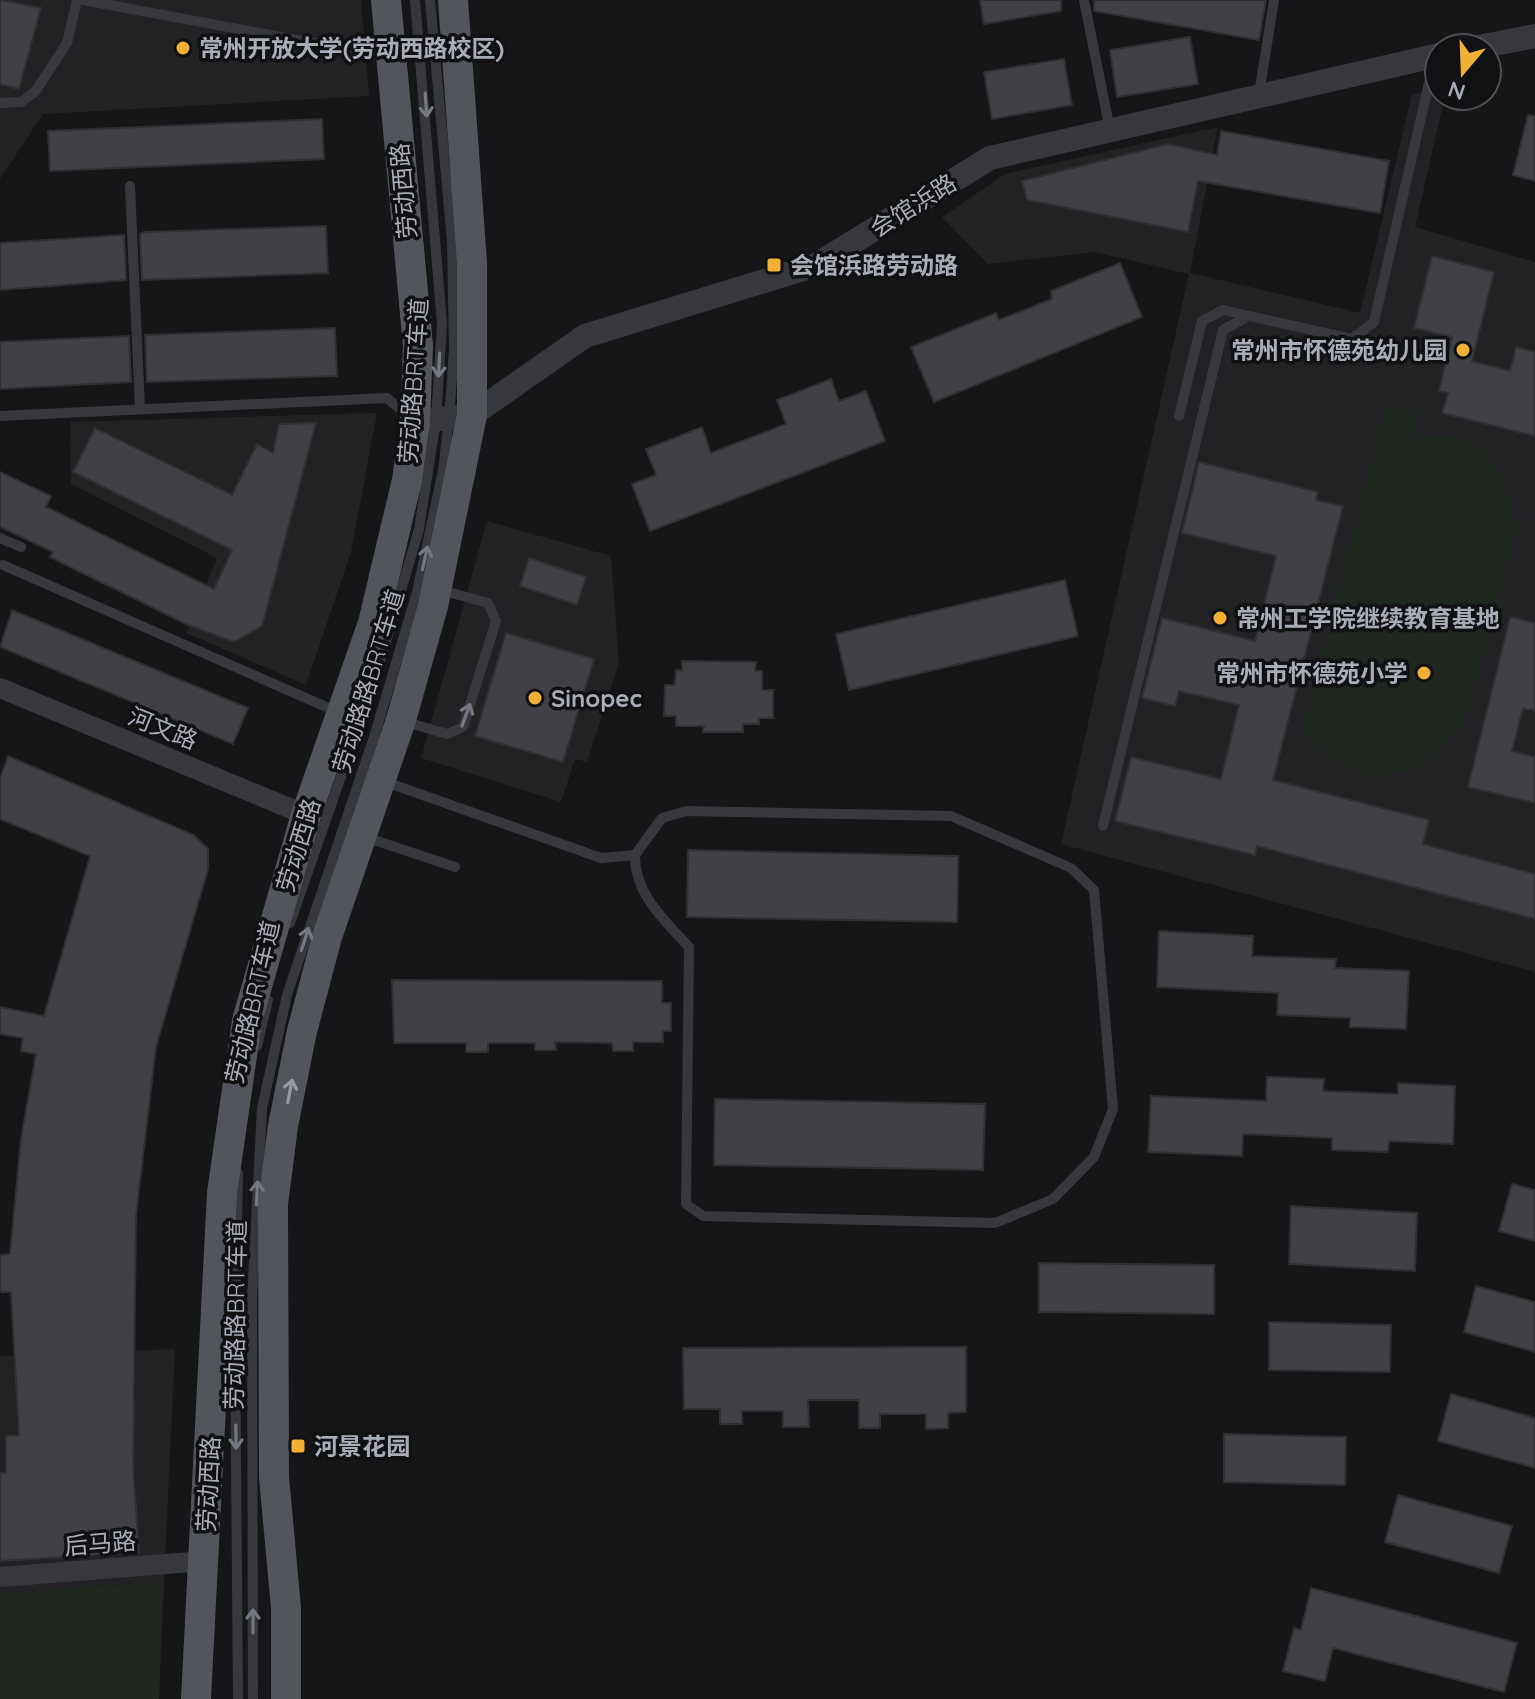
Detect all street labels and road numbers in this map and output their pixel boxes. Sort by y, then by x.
street label: 劳动西路 [384,142,422,240]
street label: 会馆浜路 [864,167,962,243]
street label: 劳动路BRT车道 [392,297,434,465]
street label: 劳动路路BRT车道 [326,586,410,776]
street label: 河文路 [124,701,202,755]
street label: 劳动西路 [270,795,326,895]
street label: 劳动路BRT车道 [219,918,285,1086]
street label: 劳动路路BRT车道 [218,1220,252,1410]
street label: 劳动西路 [191,1435,225,1533]
street label: 后马路 [63,1525,137,1561]

